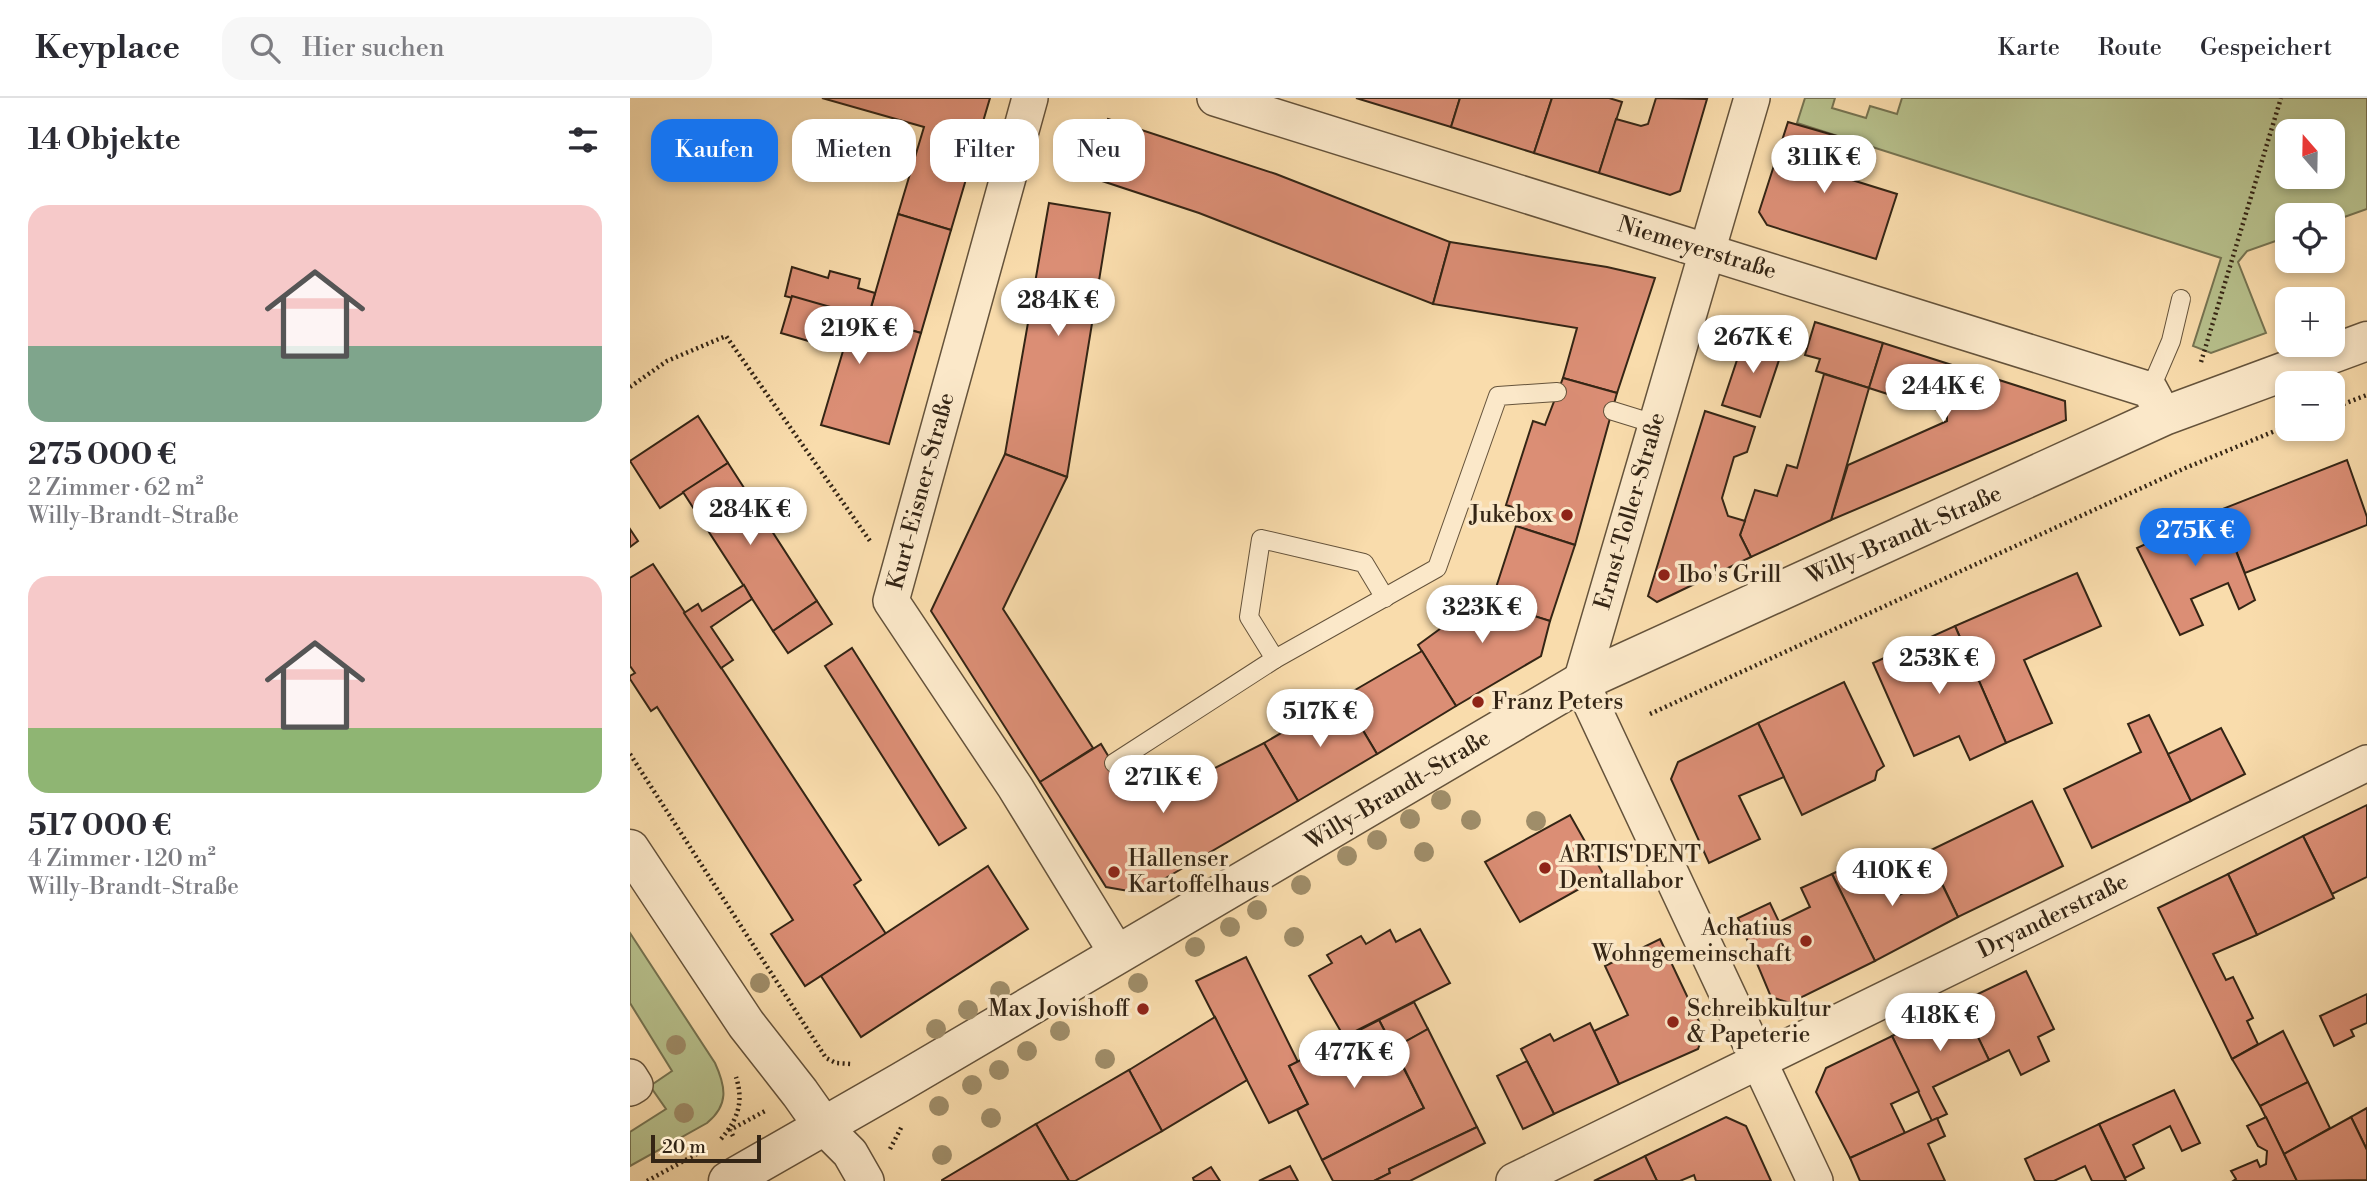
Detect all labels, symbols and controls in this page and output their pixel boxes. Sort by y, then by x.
search box [222,17,712,80]
text: Keyplace [35,28,180,69]
icon: search [246,29,284,67]
text: Hier suchen [302,32,444,64]
text: Karte [1998,33,2060,63]
text: Route [2098,33,2162,63]
text: Gespeichert [2200,33,2332,63]
chip: Kaufen [651,119,778,182]
chip: Mieten [792,119,916,182]
chip: Filter [930,119,1039,182]
chip: Neu [1053,119,1145,182]
north arrow [2275,119,2345,189]
map controls [2275,119,2345,441]
text: 14 Objekte [28,121,181,159]
icon: filters [564,121,602,159]
pin: 311K € [1767,136,1881,195]
text: 311K € [1787,144,1861,172]
button: locate [2275,203,2345,273]
street label: Niemeyerstraße [1614,211,1780,285]
icon: home [252,251,378,377]
pin: 284K € [1001,278,1115,338]
text: 284K € [1017,287,1099,315]
button: + [2275,287,2345,357]
pin: 219K € [802,306,916,366]
text: 219K € [820,315,898,343]
pin: 267K € [1696,316,1810,375]
text: 267K € [1714,324,1792,352]
pin: 244K € [1886,364,2000,424]
button: − [2275,371,2345,441]
text: 244K € [1901,373,1985,401]
street label: Kurt-Eisner-Straße [881,390,961,592]
street label: Ernst-Toller-Straße [1589,409,1671,613]
text: 275 000 € [28,436,177,474]
text: 2 Zimmer · 62 m² [28,474,204,502]
street label: Willy-Brandt-Straße [1801,479,2006,591]
pin: 284K € [693,488,807,547]
text: 284K € [709,496,791,524]
place label: Jukebox [1468,501,1553,529]
text: Willy-Brandt-Straße [28,502,239,530]
marker: Jukebox [1559,507,1575,523]
pin: 275K € [2138,508,2252,568]
text: 275K € [2156,517,2234,545]
place label: Ibo's Grill [1678,561,1781,589]
marker: Ibo's Grill [1656,567,1672,583]
pin: 323K € [1425,586,1539,645]
text: 323K € [1442,594,1522,622]
icon: home [252,622,378,748]
pin: 253K € [1882,636,1996,696]
text: 253K € [1899,645,1979,673]
place label: Franz Peters [1492,688,1623,716]
pin: 517K € [1263,690,1377,749]
marker: Franz Peters [1470,694,1486,710]
text: 517K € [1283,698,1357,726]
street label: Willy-Brandt-Straße [1300,724,1496,857]
pin: 271K € [1106,756,1220,815]
text: 271K € [1125,764,1201,792]
text: 517 000 € [28,807,172,845]
place label: ARTIS'DENT Dentallabor [1558,841,1701,895]
text: 4 Zimmer · 120 m² [28,845,216,873]
place label: Hallenser Kartoffelhaus [1128,845,1270,899]
pin: 410K € [1835,848,1949,908]
text: 410K € [1852,857,1932,885]
marker: ARTIS'DENT Dentallabor [1537,860,1553,876]
marker: Hallenser Kartoffelhaus [1106,864,1122,880]
street label: Dryanderstraße [1973,867,2133,965]
text: Willy-Brandt-Straße [28,873,239,901]
place label: Achatius Wohngemeinschaft [1591,914,1792,968]
marker: Achatius Wohngemeinschaft [1798,933,1814,949]
pin: 418K € [1883,993,1997,1053]
place label: Max Jovishoff [988,995,1130,1023]
place label: Schreibkultur & Papeterie [1687,995,1831,1049]
marker: Max Jovishoff [1135,1001,1151,1017]
text: 418K € [1901,1002,1979,1030]
marker: Schreibkultur & Papeterie [1665,1014,1681,1030]
pin: 477K € [1297,1030,1411,1090]
text: 477K € [1315,1039,1393,1067]
scale bar [651,1132,761,1164]
text: 20 m [662,1135,706,1159]

